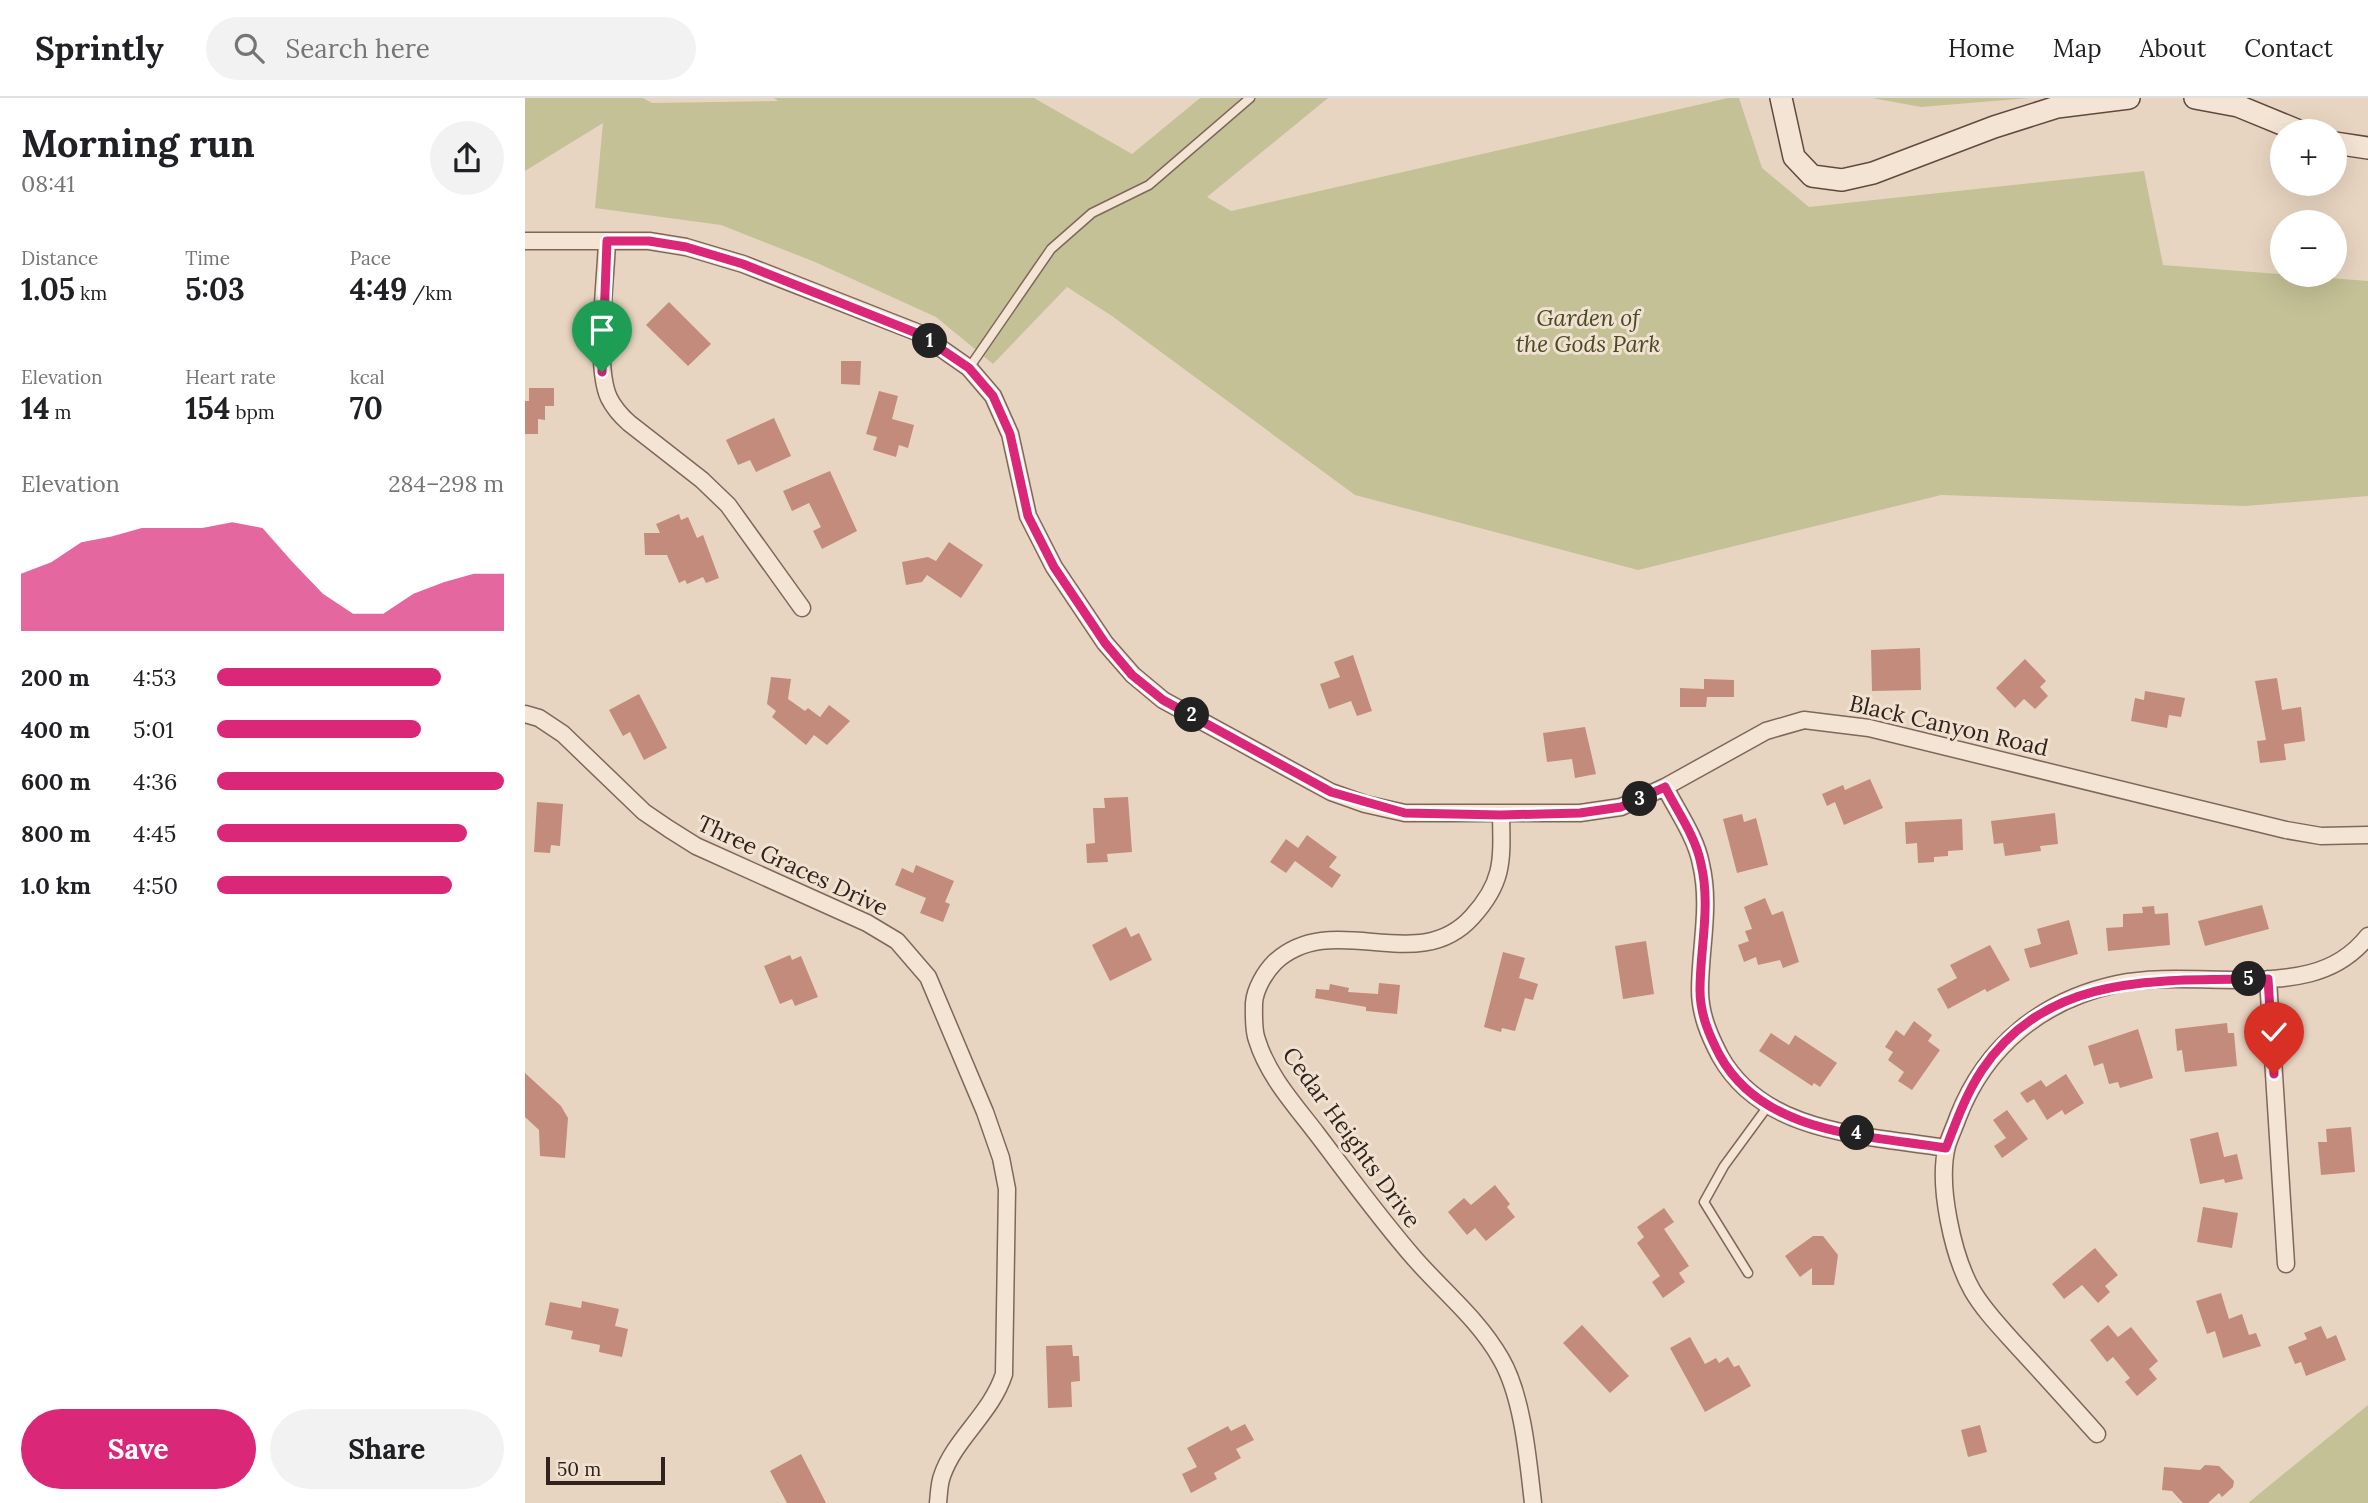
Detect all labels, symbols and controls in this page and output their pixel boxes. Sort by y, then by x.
search box [206,17,696,80]
text: Sprintly [35,27,164,69]
icon: search [230,29,268,67]
text: Search here [286,32,430,65]
text: Home [1948,33,2015,64]
text: Map [2053,33,2102,64]
text: About [2140,33,2206,64]
text: Contact [2244,33,2333,64]
text: Morning run [21,119,255,167]
map controls [2270,119,2347,287]
button: + [2270,119,2347,196]
button: share [430,121,504,195]
text: 08:41 [21,169,75,198]
button: − [2270,210,2347,287]
text: Distance [21,246,98,270]
text: Time [185,246,230,270]
text: Pace [350,246,391,270]
text: 1.05 [21,270,75,308]
text: 5:03 [185,270,245,308]
text: 4:49 [350,270,407,308]
text: km [75,281,107,305]
text: /km [407,281,453,305]
pin [572,300,632,372]
park label: Garden of the Gods Park [1516,303,1660,358]
icon: arrive [583,311,621,349]
pin: 1 [913,324,947,358]
text: 1 [926,328,933,352]
text: Elevation [21,365,103,389]
text: Heart rate [185,365,276,389]
text: kcal [350,365,385,389]
text: 14 [21,389,50,427]
text: 154 [185,389,230,427]
text: 70 [350,389,383,427]
text: m [50,400,72,424]
text: bpm [230,400,275,424]
text: Elevation [21,469,120,498]
text: 284–298 m [388,469,504,498]
text: 200 m [21,663,90,692]
text: 4:53 [133,663,177,692]
street label: Black Canyon Road [1847,688,2052,762]
pin: 2 [1175,698,1209,732]
text: 2 [1186,702,1197,726]
text: 400 m [21,715,90,744]
text: 5:01 [133,715,174,744]
text: 600 m [21,767,91,796]
text: 4:36 [133,767,177,796]
pin: 3 [1623,782,1657,816]
text: 3 [1634,786,1645,810]
street label: Three Graces Drive [693,808,893,922]
text: 800 m [21,819,91,848]
text: 4:45 [133,819,176,848]
text: 1.0 km [21,871,91,900]
text: 4:50 [133,871,178,900]
pin: 5 [2231,962,2267,996]
text: 5 [2243,966,2254,990]
pin [2244,1002,2304,1074]
icon: check [2255,1013,2293,1051]
street label: Cedar Heights Drive [1277,1041,1427,1233]
pin: 4 [1839,1116,1875,1150]
text: 4 [1851,1120,1862,1144]
button: Save [21,1409,256,1489]
button: Share [270,1409,504,1489]
scale bar [546,1454,665,1486]
text: 50 m [557,1457,601,1481]

